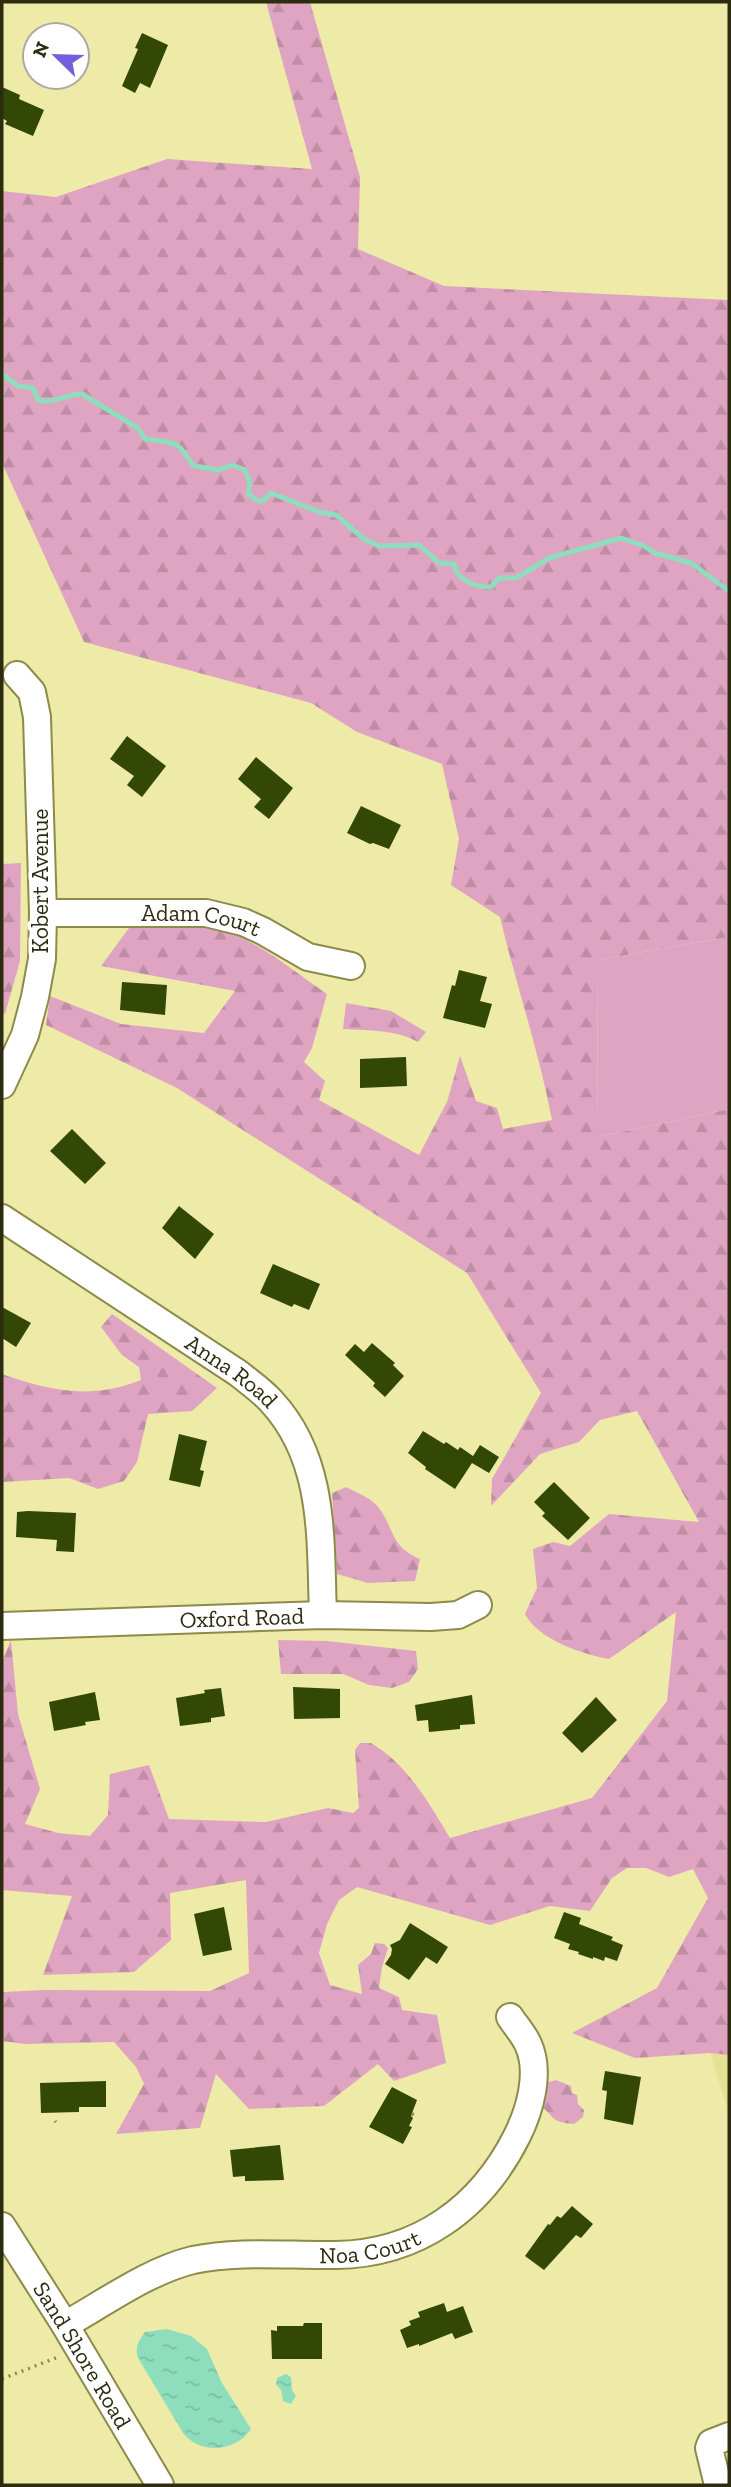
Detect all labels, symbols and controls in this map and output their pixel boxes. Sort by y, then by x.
north arrow [21,21,91,91]
text: N [27,38,54,61]
street label: Kobert Avenue [26,809,54,953]
street label: Adam Court [141,899,266,943]
street label: Anna Road [180,1328,284,1414]
street label: Oxford Road [179,1602,305,1634]
street label: Noa Court [319,2223,425,2269]
street label: Sand Shore Road [27,2276,137,2434]

